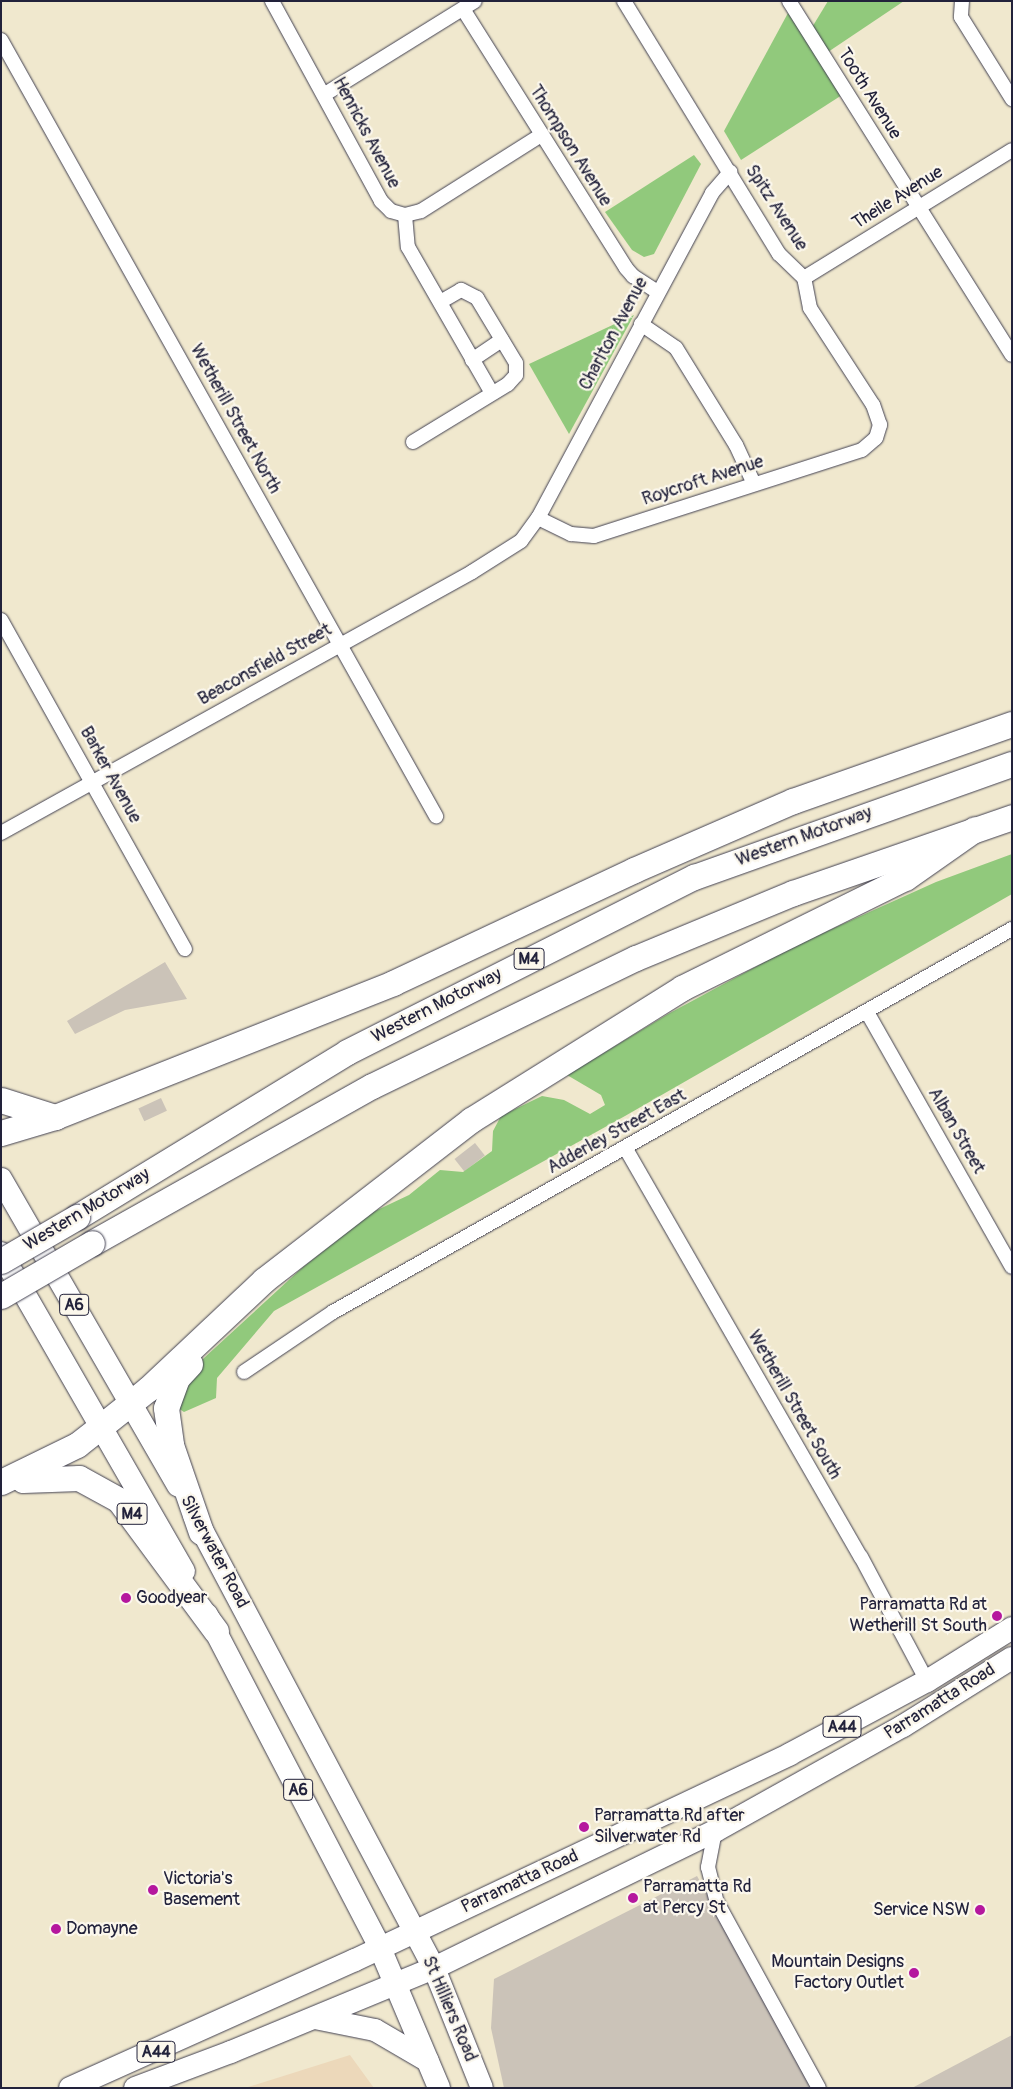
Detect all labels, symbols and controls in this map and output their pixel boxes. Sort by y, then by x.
street label: Tooth Avenue [832,44,906,144]
street label: Henricks Avenue [328,74,404,192]
street label: Thompson Avenue [524,81,616,211]
street label: Spitz Avenue [740,161,812,255]
street label: Theile Avenue [849,162,947,234]
street label: Charlton Avenue [575,274,653,394]
street label: Wetherill Street North [185,340,285,498]
street label: Roycroft Avenue [640,451,766,511]
street label: Beaconsfield Street [195,619,335,711]
street label: Barker Avenue [75,723,145,827]
street label: Western Motorway [733,802,875,872]
road number: M4 [513,946,545,972]
street label: Western Motorway [368,964,506,1048]
street label: Alban Street [923,1084,989,1178]
street label: Adderley Street East [544,1085,690,1179]
street label: Western Motorway [20,1164,154,1256]
road number: A6 [59,1292,89,1318]
street label: Wetherill Street South [743,1327,845,1483]
street label: Silverwater Road [175,1492,253,1612]
road number: M4 [116,1500,148,1528]
place label: Goodyear [136,1587,207,1609]
marker: Goodyear [120,1592,132,1604]
place label: Parramatta Rd at Wetherill St South [850,1595,987,1638]
marker: Parramatta Rd at Wetherill St South [991,1610,1003,1622]
street label: Parramatta Road [881,1659,999,1745]
road number: A44 [822,1714,862,1740]
road number: A6 [283,1776,313,1804]
place label: Parramatta Rd after Silverwater Rd [594,1806,745,1848]
marker: Parramatta Rd after Silverwater Rd [578,1821,590,1833]
street label: Parramatta Road [458,1845,582,1919]
place label: Victoria's Basement [163,1869,240,1912]
place label: Parramatta Rd at Percy St [643,1877,752,1920]
marker: Victoria's Basement [147,1884,159,1896]
marker: Parramatta Rd at Percy St [627,1892,639,1904]
place label: Service NSW [873,1899,970,1921]
marker: Service NSW [974,1904,986,1916]
place label: Domayne [66,1918,138,1940]
marker: Domayne [50,1923,62,1935]
place label: Mountain Designs Factory Outlet [771,1952,904,1995]
street label: St Hilliers Road [417,1953,481,2065]
marker: Mountain Designs Factory Outlet [908,1967,920,1979]
road number: A44 [136,2038,176,2066]

